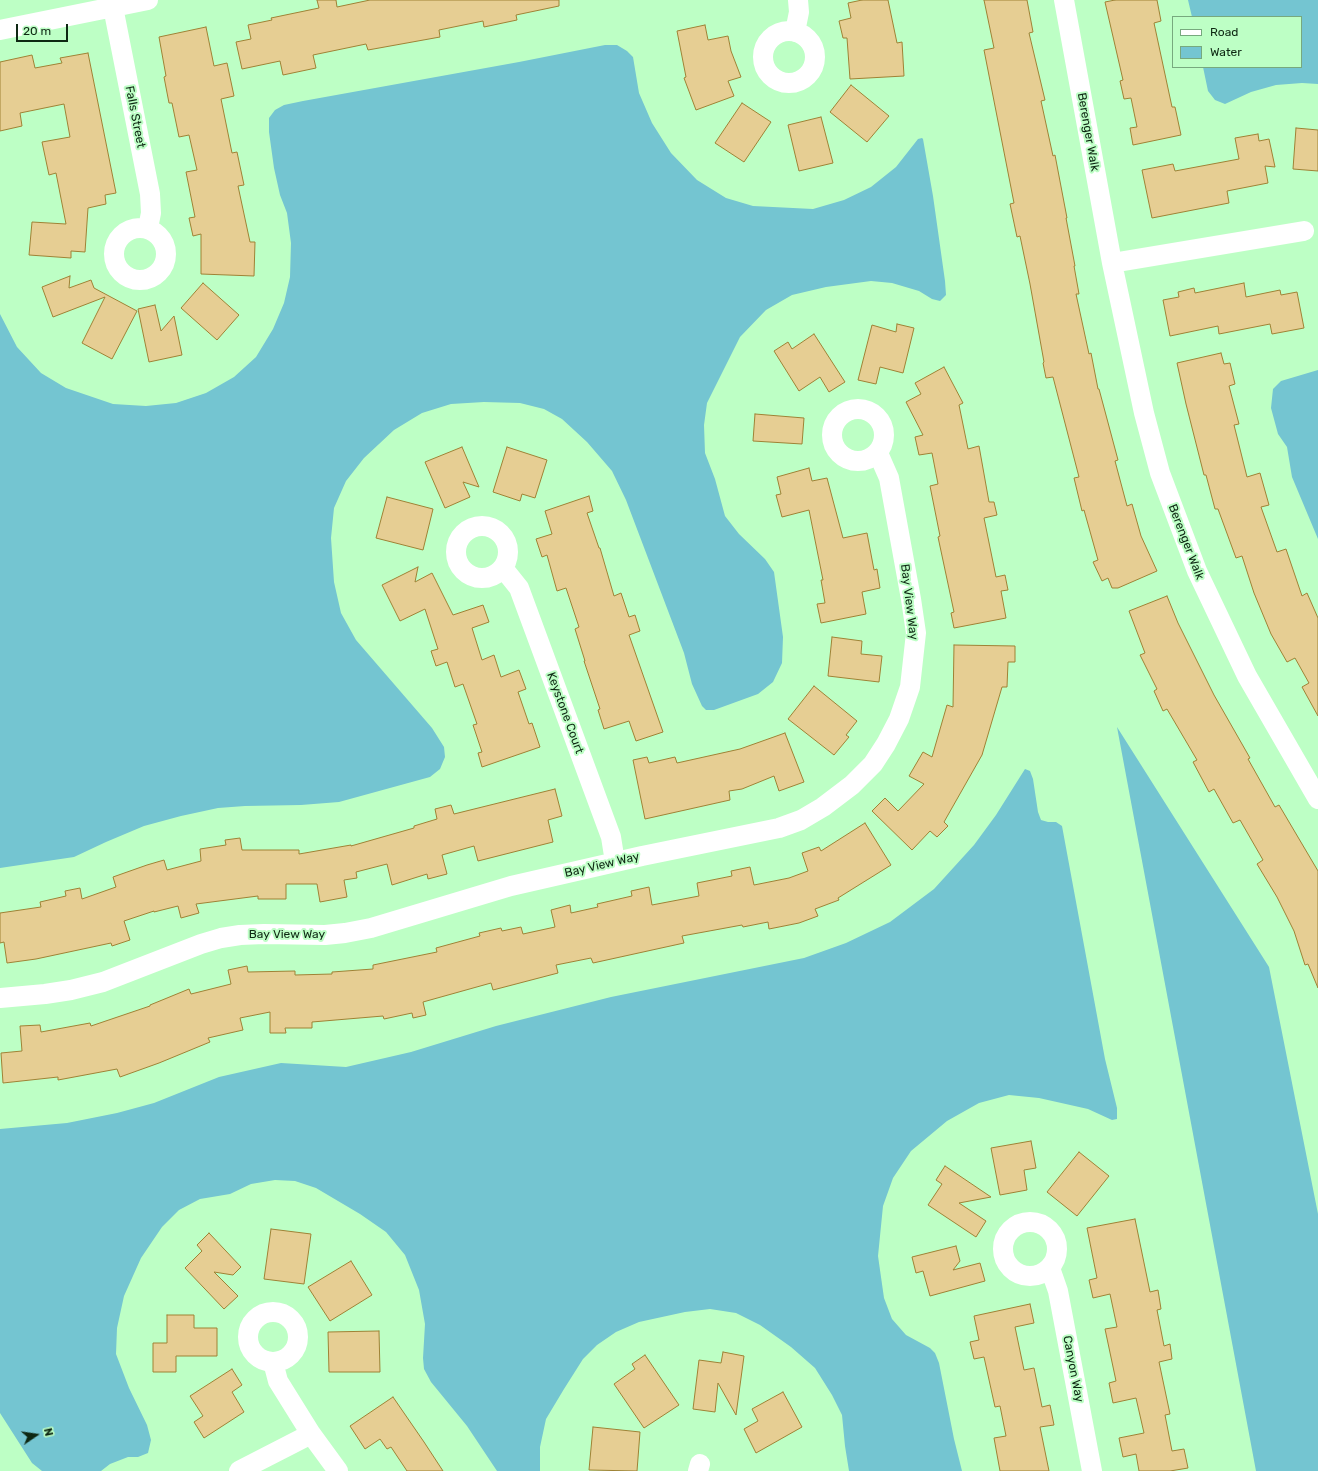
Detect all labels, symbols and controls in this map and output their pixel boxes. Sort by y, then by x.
scale bar [18,16,70,42]
legend [1172,16,1302,68]
text: 20 m [23,24,51,38]
text: Road [1210,25,1238,39]
text: Water [1210,45,1242,59]
street label: Falls Street [122,85,148,149]
street label: Berenger Walk [1074,92,1102,172]
street label: Berenger Walk [1165,502,1207,582]
street label: Bay View Way [897,563,921,641]
street label: Keystone Court [544,670,586,756]
street label: Bay View Way [563,849,641,881]
street label: Bay View Way [249,928,325,942]
street label: Canyon Way [1059,1334,1087,1404]
north arrow [16,1415,56,1455]
text: N [41,1427,55,1438]

